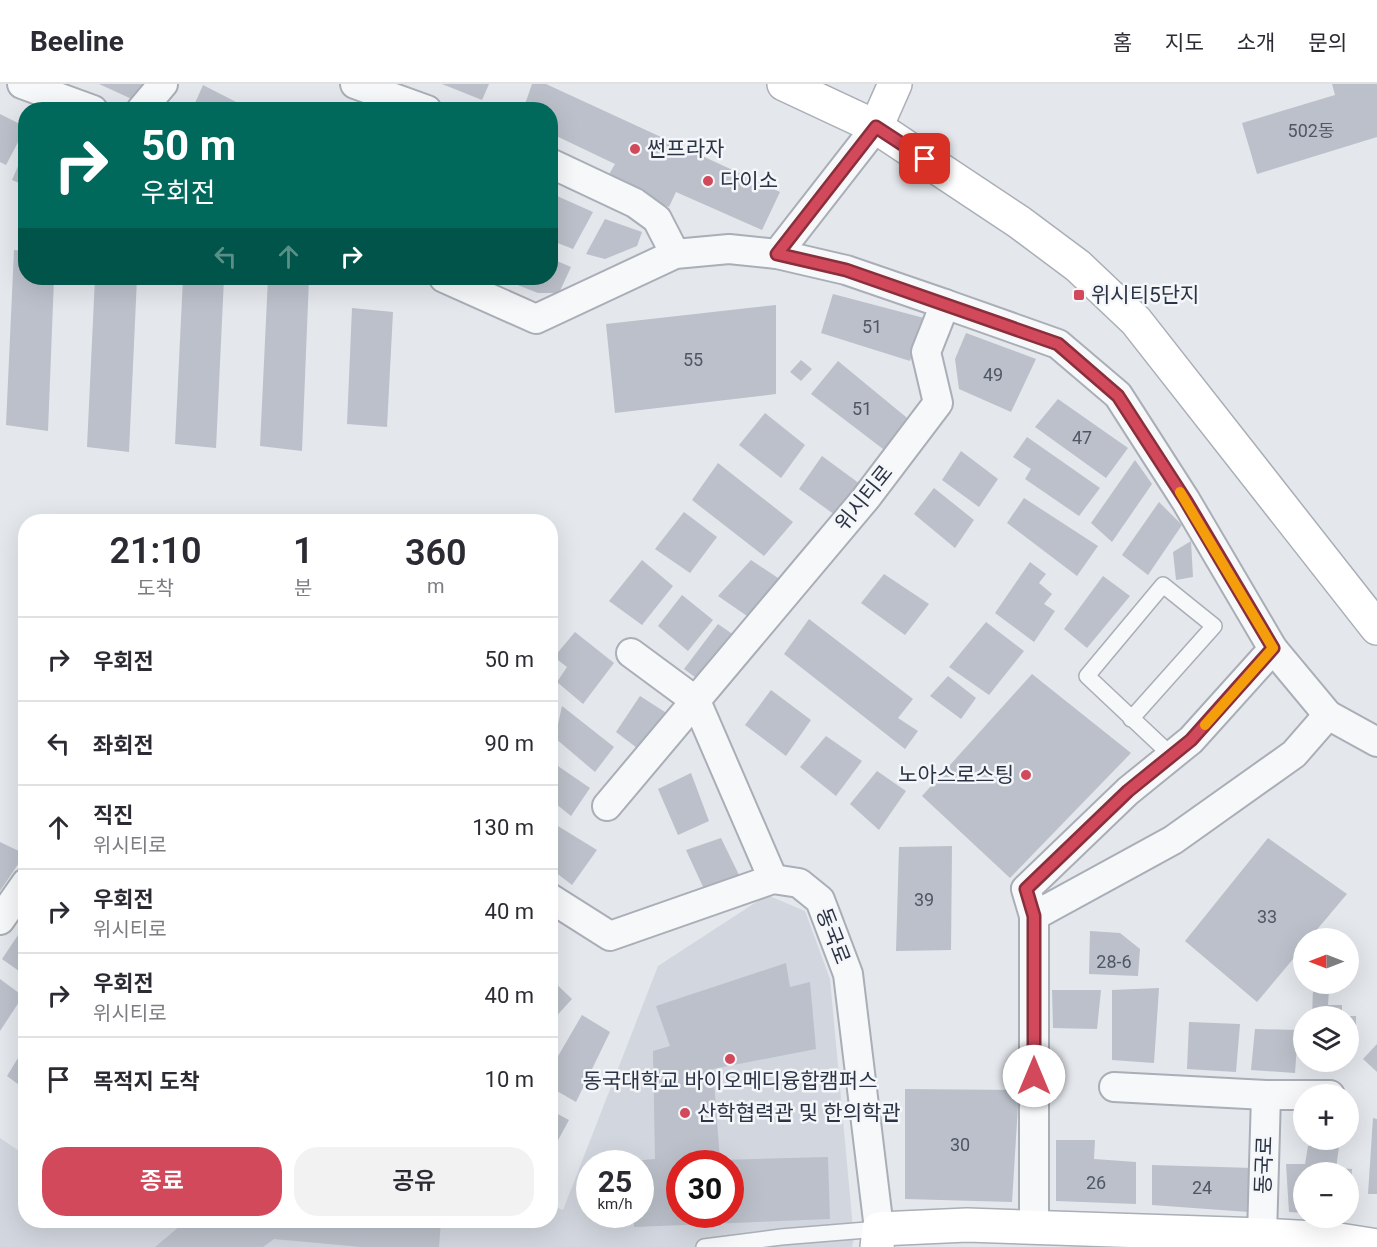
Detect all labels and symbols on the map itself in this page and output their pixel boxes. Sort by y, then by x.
house number: 502동 [1288,120,1334,141]
pin [899,133,950,184]
place label: 썬프라자 [647,137,724,161]
marker: 썬프라자 [628,142,642,156]
place label: 다이소 [720,169,778,193]
marker: 다이소 [701,174,715,188]
place label: 위시티5단지 [1091,283,1199,307]
marker: 위시티5단지 [1072,288,1086,302]
house number: 51 [862,316,882,337]
house number: 55 [683,349,703,370]
house number: 49 [983,364,1003,385]
house number: 51 [852,398,872,419]
house number: 47 [1072,427,1092,448]
street label: 위시티로 [830,460,898,536]
place label: 노아스로스팅 [898,763,1014,787]
marker: 노아스로스팅 [1019,768,1033,782]
house number: 39 [914,889,934,910]
street label: 동국로 [811,905,855,967]
house number: 33 [1257,906,1277,927]
north arrow [1293,928,1359,994]
house number: 28-6 [1096,951,1132,972]
position arrow [1002,1044,1066,1108]
marker: 동국대학교 바이오메디융합캠퍼스 [723,1052,737,1066]
place label: 동국대학교 바이오메디융합캠퍼스 [582,1069,878,1093]
place label: 산학협력관 및 한의학관 [697,1101,901,1125]
marker: 산학협력관 및 한의학관 [678,1106,692,1120]
house number: 30 [950,1134,970,1155]
street label: 동국로 [1251,1136,1277,1194]
speed limit sign: 30 [666,1150,744,1228]
house number: 26 [1086,1172,1106,1193]
house number: 24 [1192,1177,1212,1198]

